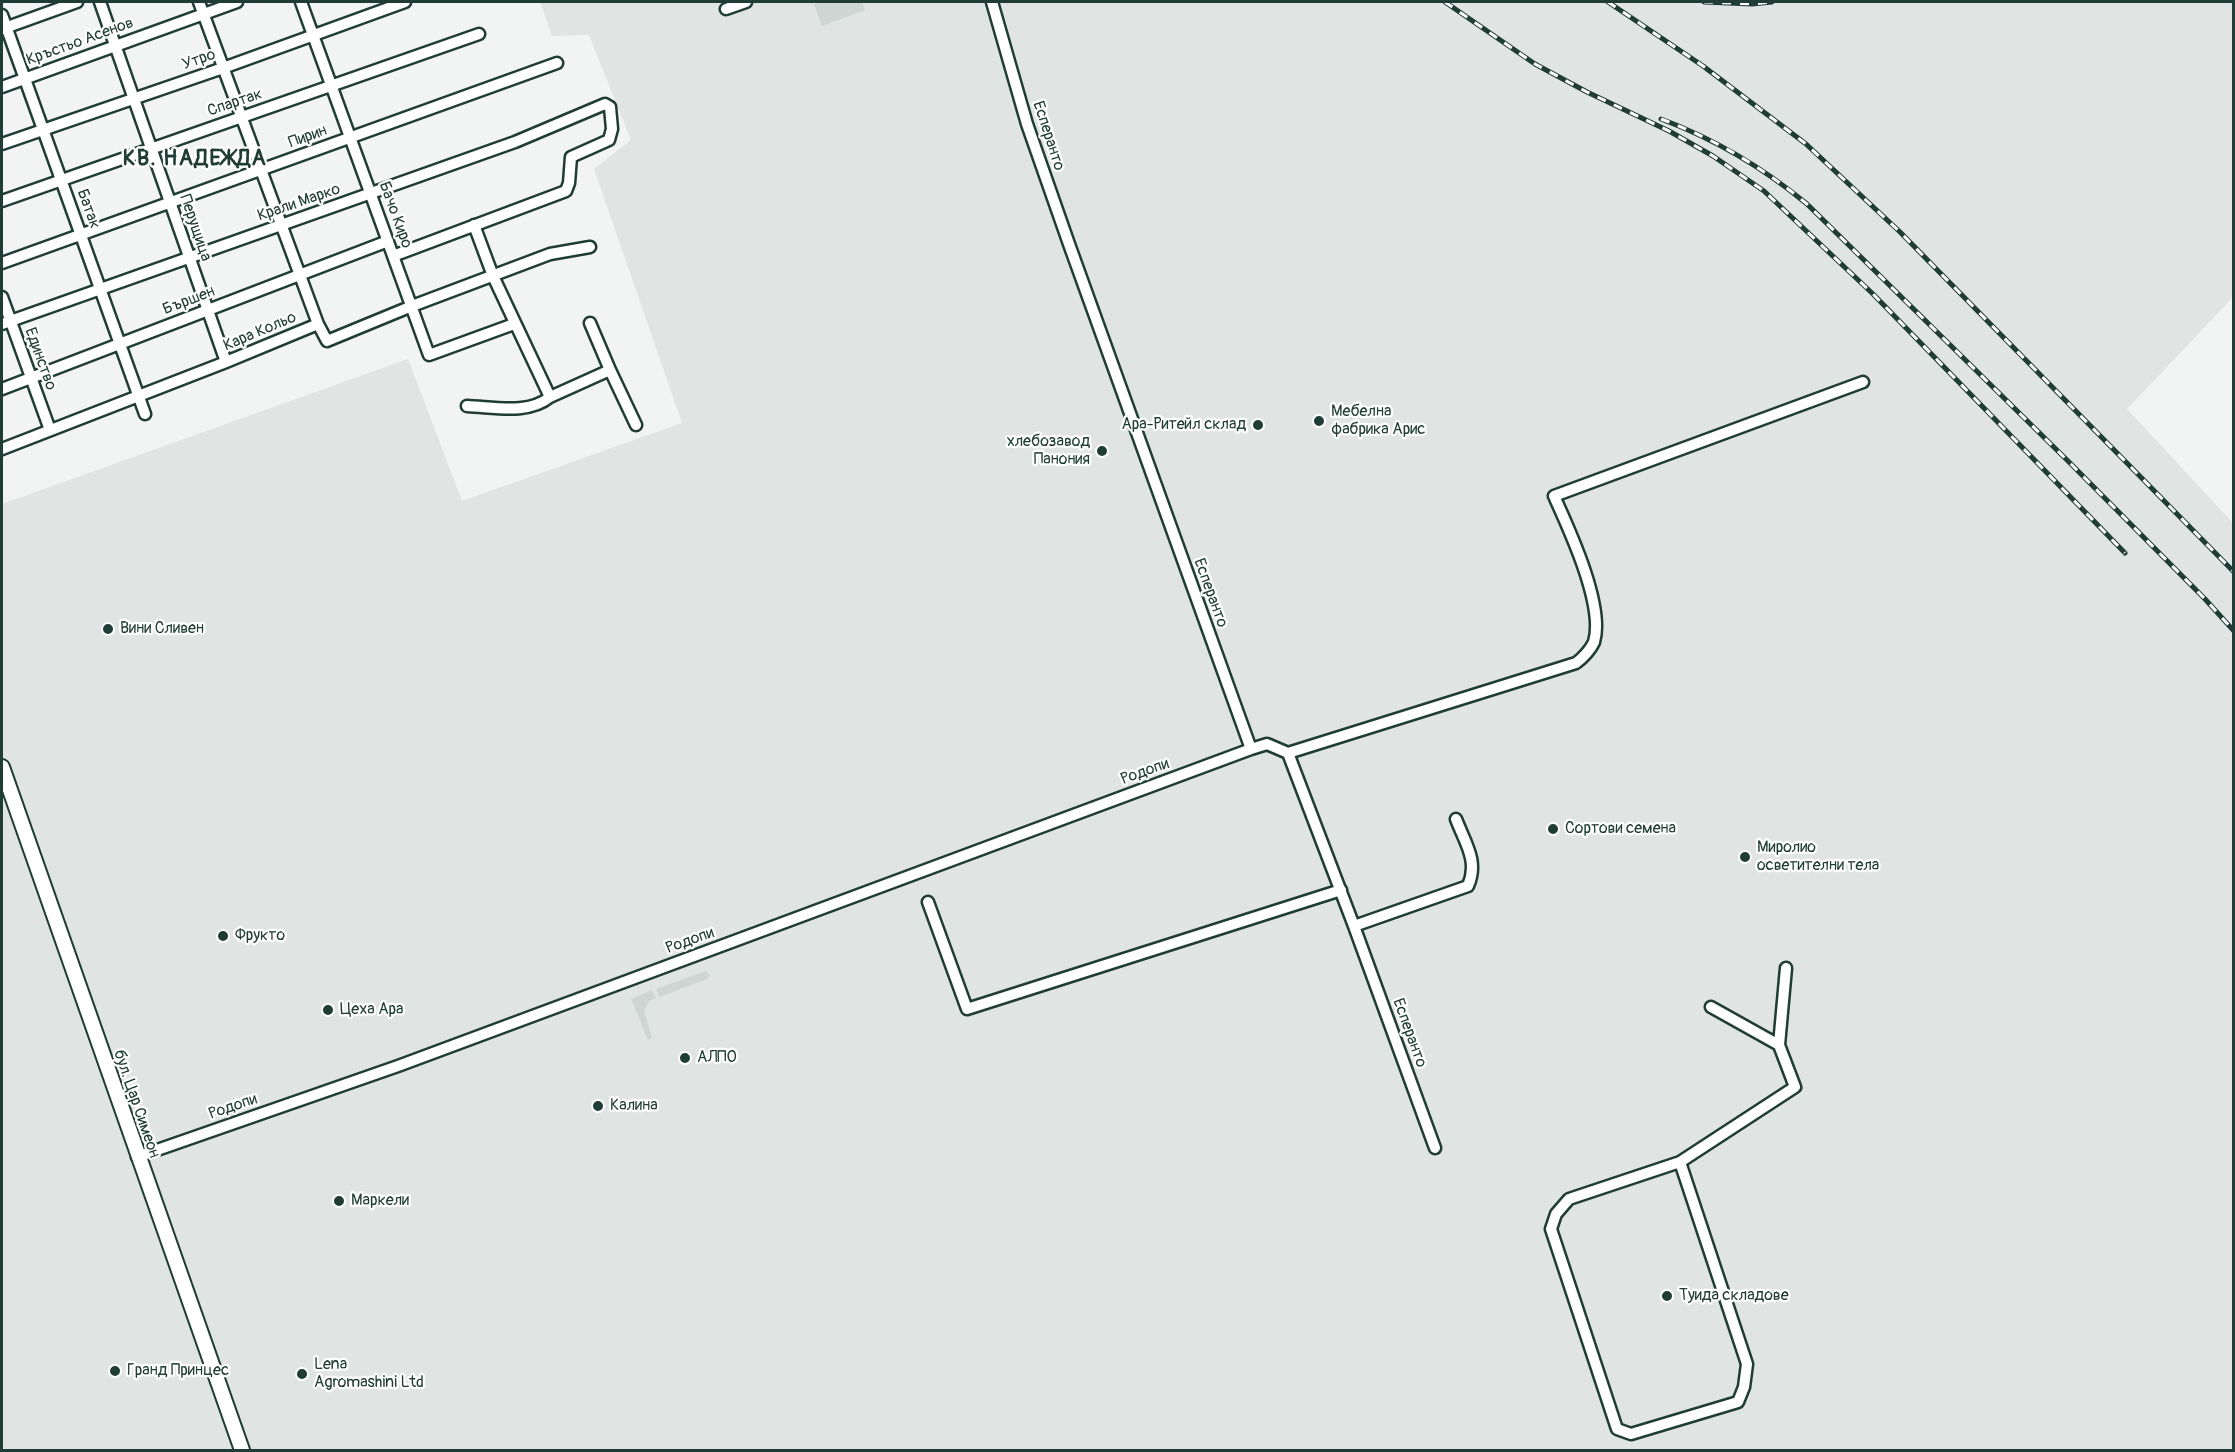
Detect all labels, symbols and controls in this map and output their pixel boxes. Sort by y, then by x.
street label: Кръстьо Асенов [24,14,136,70]
street label: Утро [180,45,218,75]
street label: Спартак [205,85,265,121]
street label: Есперанто [1028,99,1068,173]
street label: Пирин [286,121,330,153]
district label: КВ. НАДЕЖДА [123,146,267,172]
street label: Бачо Киро [374,179,416,251]
street label: Крали Марко [255,180,343,226]
street label: Батак [72,187,104,231]
street label: Перущица [175,192,215,264]
street label: Бършен [160,282,218,320]
street label: Кара Кольо [221,308,299,356]
street label: Единство [20,325,60,393]
place label: Мебелна фабрика Арис [1331,402,1425,440]
marker: Мебелна фабрика Арис [1312,414,1326,428]
place label: Ара-Ритейл склад [1121,415,1246,435]
marker: Ара-Ритейл склад [1251,418,1265,432]
place label: хлебозавод Панония [1007,432,1090,470]
marker: хлебозавод Панония [1095,444,1109,458]
street label: Есперанто [1189,556,1231,630]
place label: Вини Сливен [120,619,204,639]
marker: Вини Сливен [101,622,115,636]
street label: Родопи [1118,754,1172,790]
place label: Сортови семена [1565,819,1676,839]
marker: Сортови семена [1546,822,1560,836]
place label: Миролио осветителни тела [1757,838,1879,876]
marker: Миролио осветителни тела [1738,850,1752,864]
street label: Родопи [663,923,717,959]
place label: Фрукто [235,926,285,946]
marker: Фрукто [216,929,230,943]
street label: Есперанто [1388,996,1430,1070]
place label: Цеха Ара [340,1000,404,1020]
marker: Цеха Ара [321,1003,335,1017]
street label: бул. Цар Симеон [108,1047,164,1161]
place label: АЛПО [697,1048,737,1068]
marker: АЛПО [678,1051,692,1065]
street label: Родопи [206,1090,260,1124]
place label: Калина [610,1096,658,1116]
marker: Калина [591,1099,605,1113]
place label: Маркели [351,1191,409,1211]
marker: Маркели [332,1194,346,1208]
place label: Туида складове [1679,1286,1789,1306]
marker: Туида складове [1660,1289,1674,1303]
place label: Lena Agromashini Ltd [314,1355,424,1393]
place label: Гранд Принцес [127,1361,229,1381]
marker: Гранд Принцес [108,1364,122,1378]
marker: Lena Agromashini Ltd [295,1367,309,1381]

